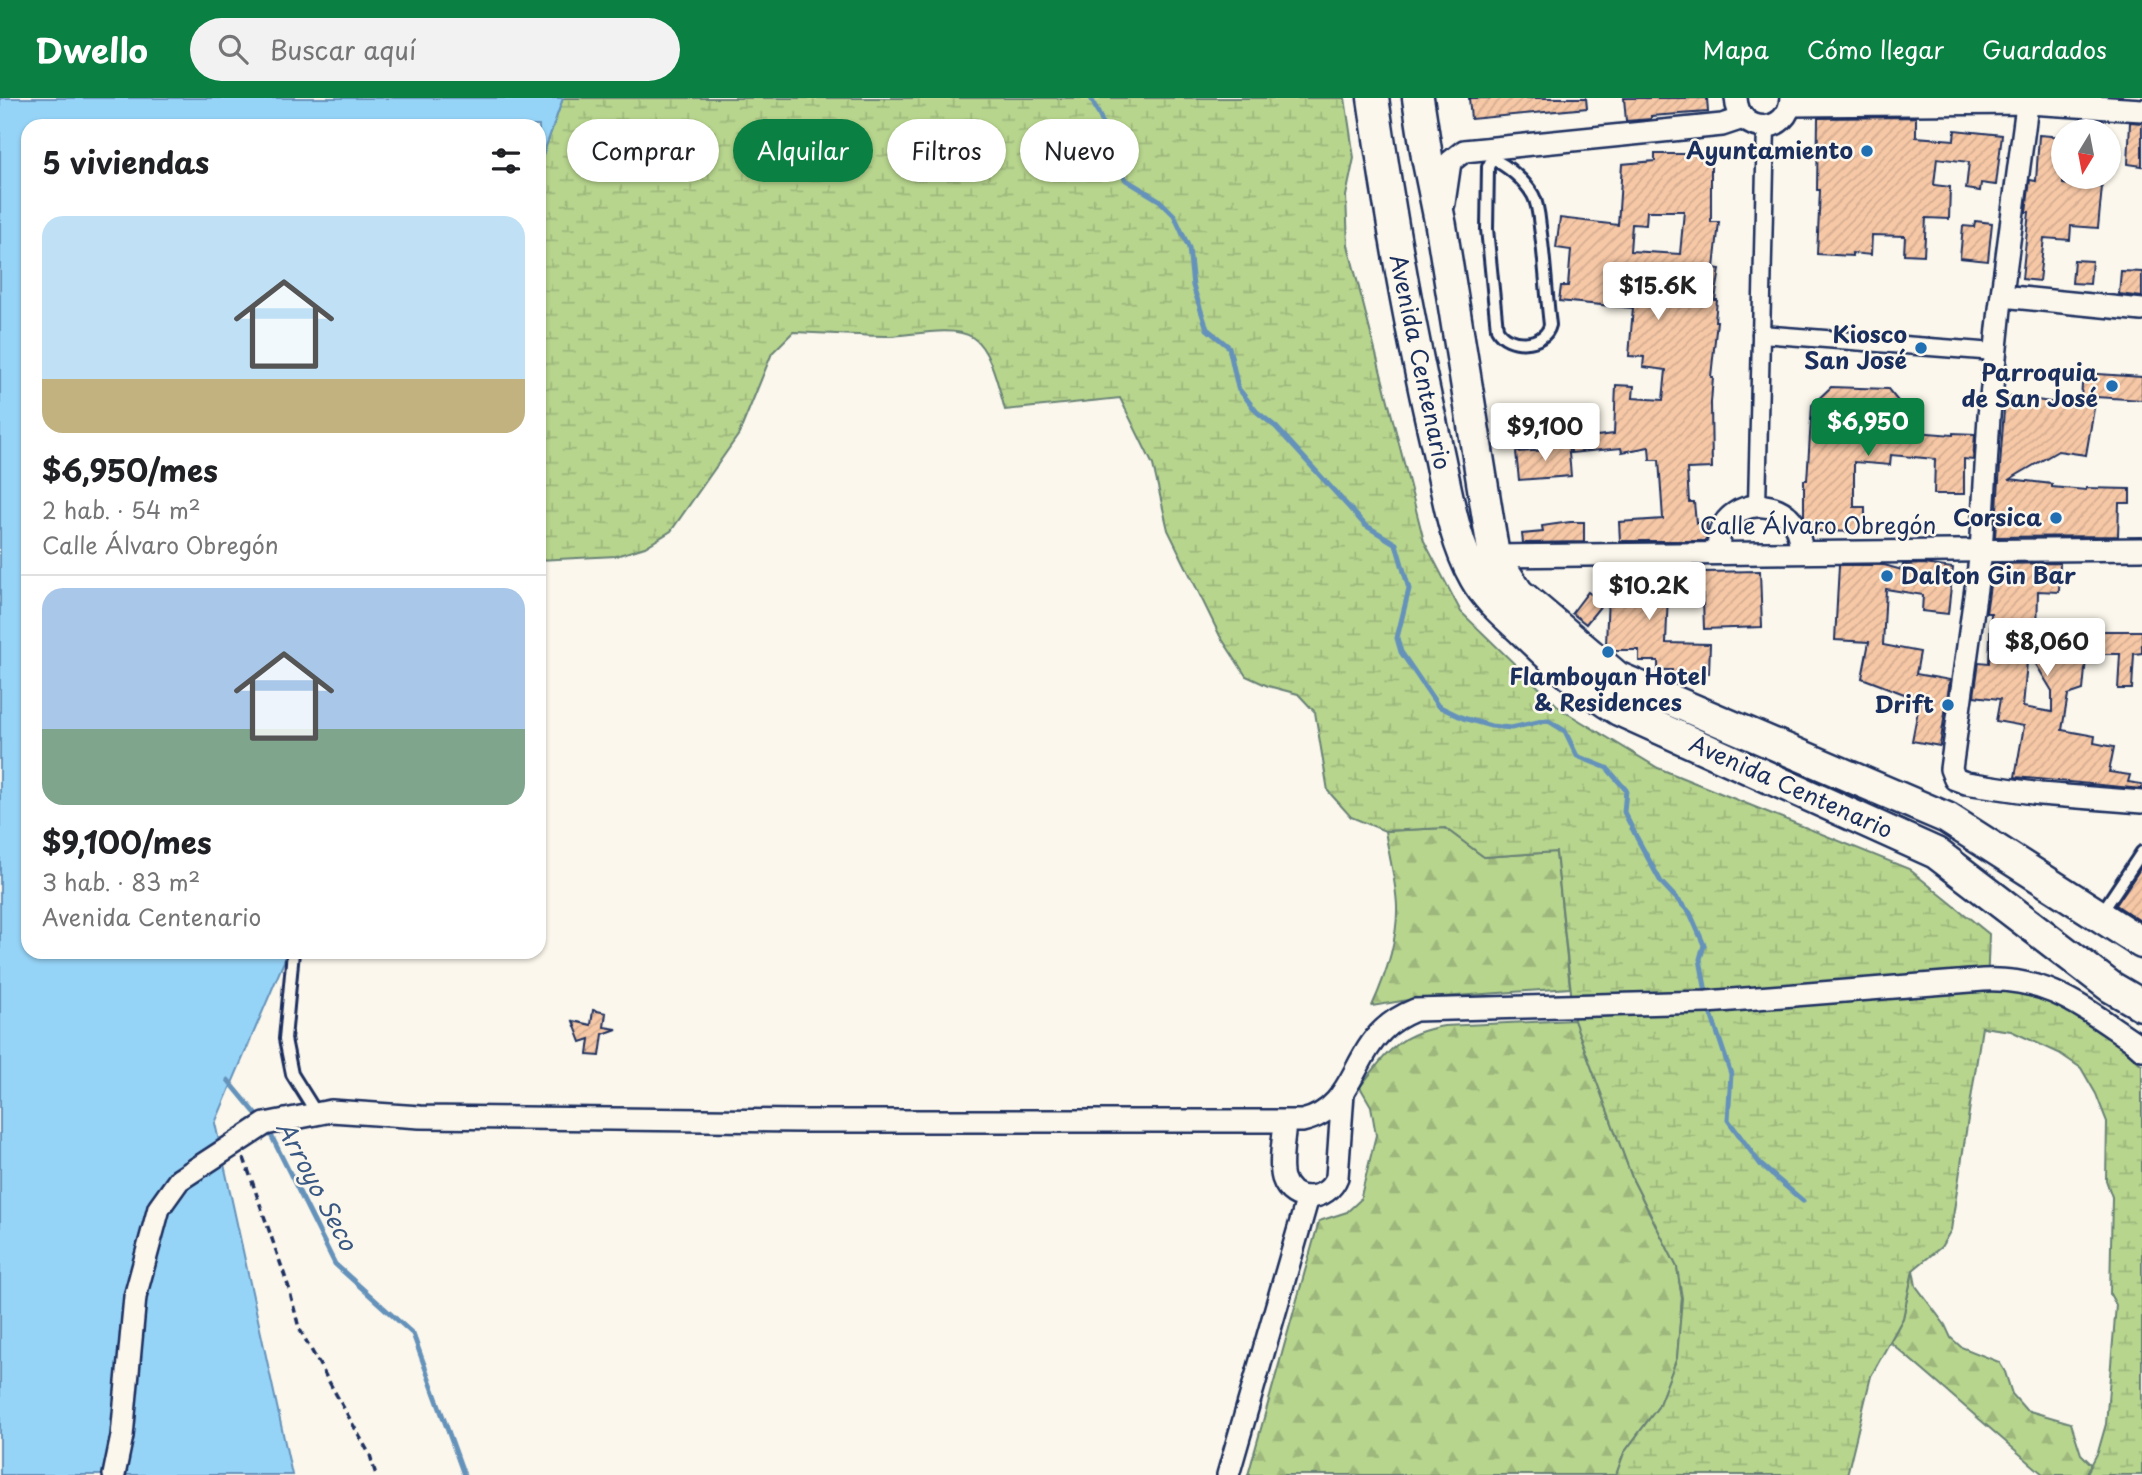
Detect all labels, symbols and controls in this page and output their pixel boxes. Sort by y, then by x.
search box [190,18,680,81]
text: Dwello [35,24,148,74]
icon: search [214,30,252,68]
text: Buscar aquí [270,30,416,69]
text: Mapa [1703,31,1769,67]
text: Cómo llegar [1807,31,1944,67]
text: Guardados [1982,31,2107,67]
chip: Comprar [567,119,719,182]
chip: Alquilar [733,119,873,182]
chip: Filtros [887,119,1006,182]
chip: Nuevo [1020,119,1139,182]
north arrow [2051,119,2121,189]
map controls [2051,119,2121,189]
place label: Ayuntamiento [1686,132,1853,167]
text: 5 viviendas [42,139,209,184]
icon: filters [487,142,525,180]
marker: Ayuntamiento [1859,143,1875,159]
street label: Avenida Centenario [1382,251,1461,473]
icon: home [221,261,347,387]
pin: $15.6K [1601,262,1715,322]
text: $15.6K [1619,267,1697,302]
place label: Kiosco San José [1804,316,1908,377]
marker: Kiosco San José [1913,340,1929,356]
place label: Parroquia de San José [1962,354,2099,415]
marker: Parroquia de San José [2104,378,2120,394]
pin: $6,950 [1811,398,1925,458]
text: $6,950 [1827,403,1909,438]
pin: $9,100 [1488,404,1602,463]
text: $9,100 [1507,408,1583,443]
text: $6,950/mes [42,447,218,492]
text: 2 hab. · 54 m² [42,492,201,527]
place label: Corsica [1953,499,2042,534]
street label: Calle Álvaro Obregón [1700,507,1936,542]
marker: Corsica [2048,510,2064,526]
text: Calle Álvaro Obregón [42,527,279,562]
place label: Dalton Gin Bar [1901,557,2076,592]
pin: $10.2K [1592,562,1706,622]
text: $10.2K [1609,567,1689,602]
marker: Dalton Gin Bar [1879,568,1895,584]
pin: $8,060 [1990,618,2104,678]
text: $8,060 [2005,623,2089,658]
icon: home [221,633,347,759]
marker: Flamboyan Hotel & Residences [1600,644,1616,660]
place label: Flamboyan Hotel & Residences [1509,658,1707,719]
place label: Drift [1874,686,1934,721]
marker: Drift [1940,697,1956,713]
street label: Avenida Centenario [1684,725,1899,846]
text: $9,100/mes [42,819,212,864]
text: 3 hab. · 83 m² [42,864,200,899]
text: Avenida Centenario [42,899,261,934]
water label: Arroyo Seco [269,1114,368,1258]

